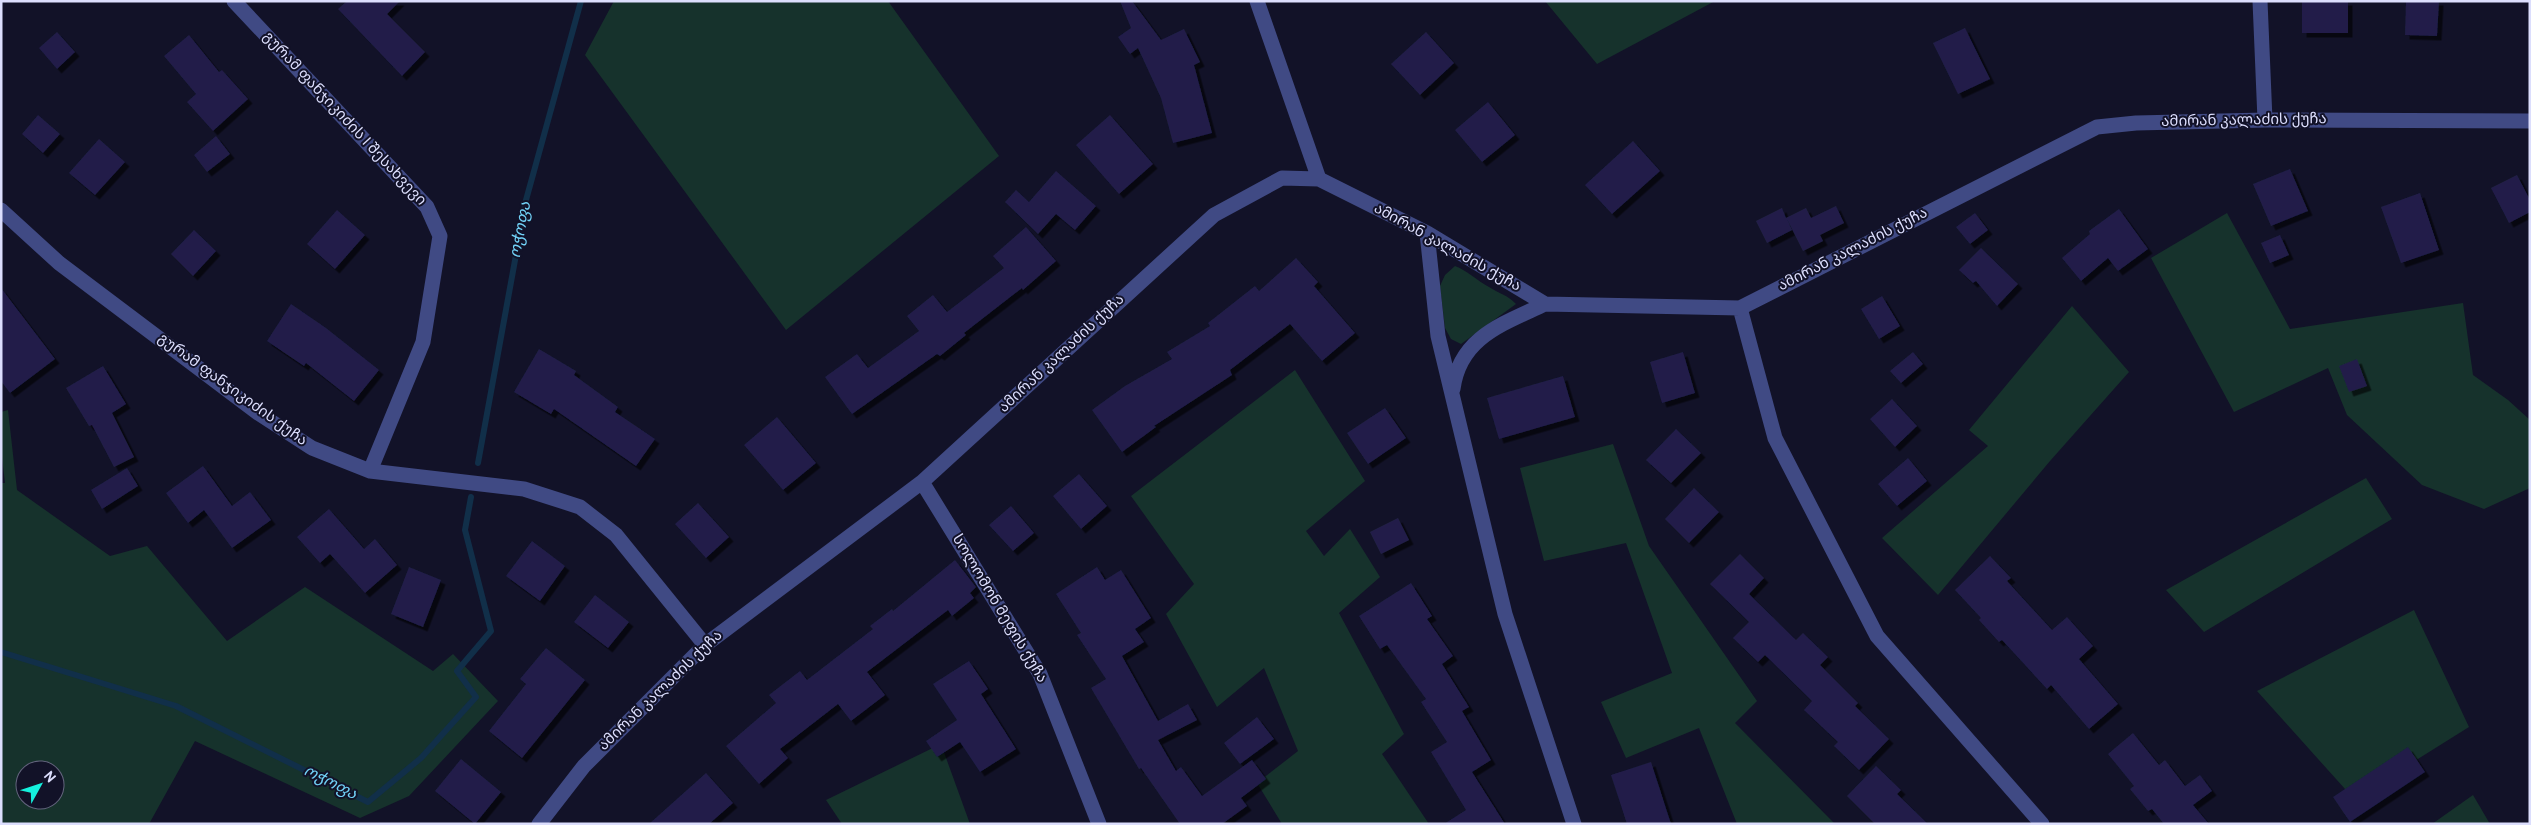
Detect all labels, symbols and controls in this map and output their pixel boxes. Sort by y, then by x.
street label: გურამ ფანჯიკიძის I შესახვევი [258,28,430,210]
street label: ამირან კალაძის ქუჩა [2161,110,2327,132]
water label: ოჭოფა [506,200,536,260]
street label: ამირან კალაძის ქუჩა [1370,200,1524,296]
street label: ამირან კალაძის ქუჩა [1775,204,1931,296]
street label: ამირან კალაძის ქუჩა [995,291,1129,417]
street label: გურამ ფანჯიკიძის ქუჩა [154,329,310,451]
street label: სოლომონ მეფის ქუჩა [947,531,1051,687]
street label: ამირან კალაძის ქუჩა [595,627,727,755]
north arrow [15,760,65,810]
water label: ოჭოფა [300,761,360,805]
text: N [39,768,59,787]

